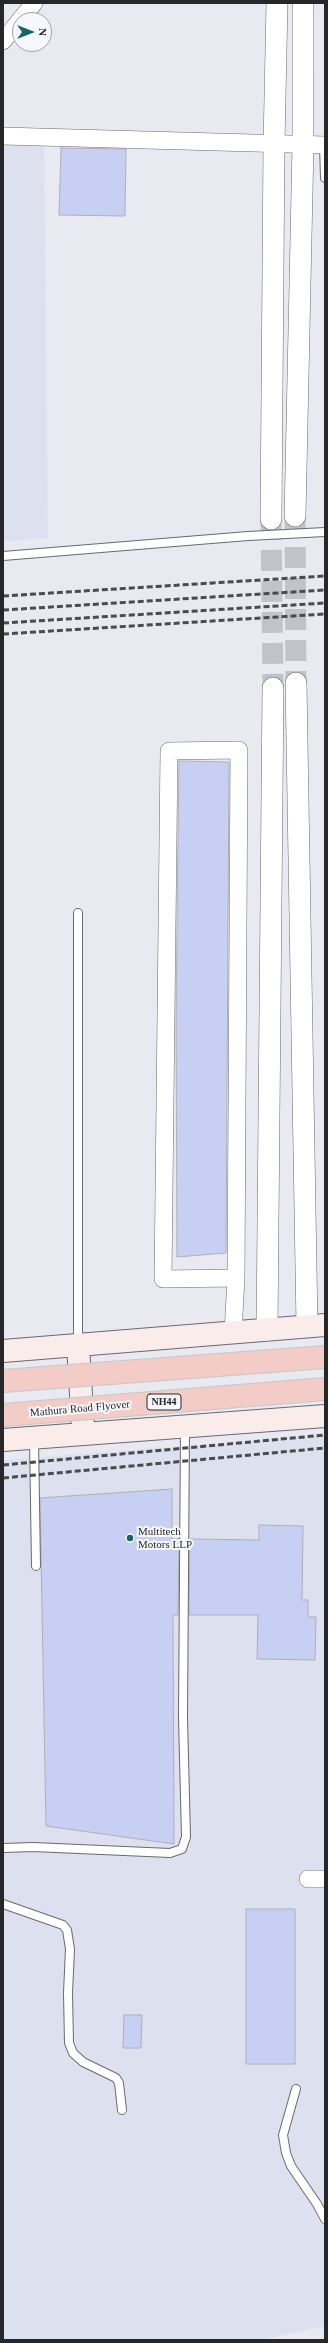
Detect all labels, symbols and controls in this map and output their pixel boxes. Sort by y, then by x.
north arrow [12,12,52,52]
text: N [37,28,49,36]
road number: NH44 [147,1394,181,1410]
street label: Mathura Road Flyover [30,1398,130,1420]
place label: Multitech Motors LLP [138,1525,192,1551]
marker: Multitech Motors LLP [125,1533,135,1543]

